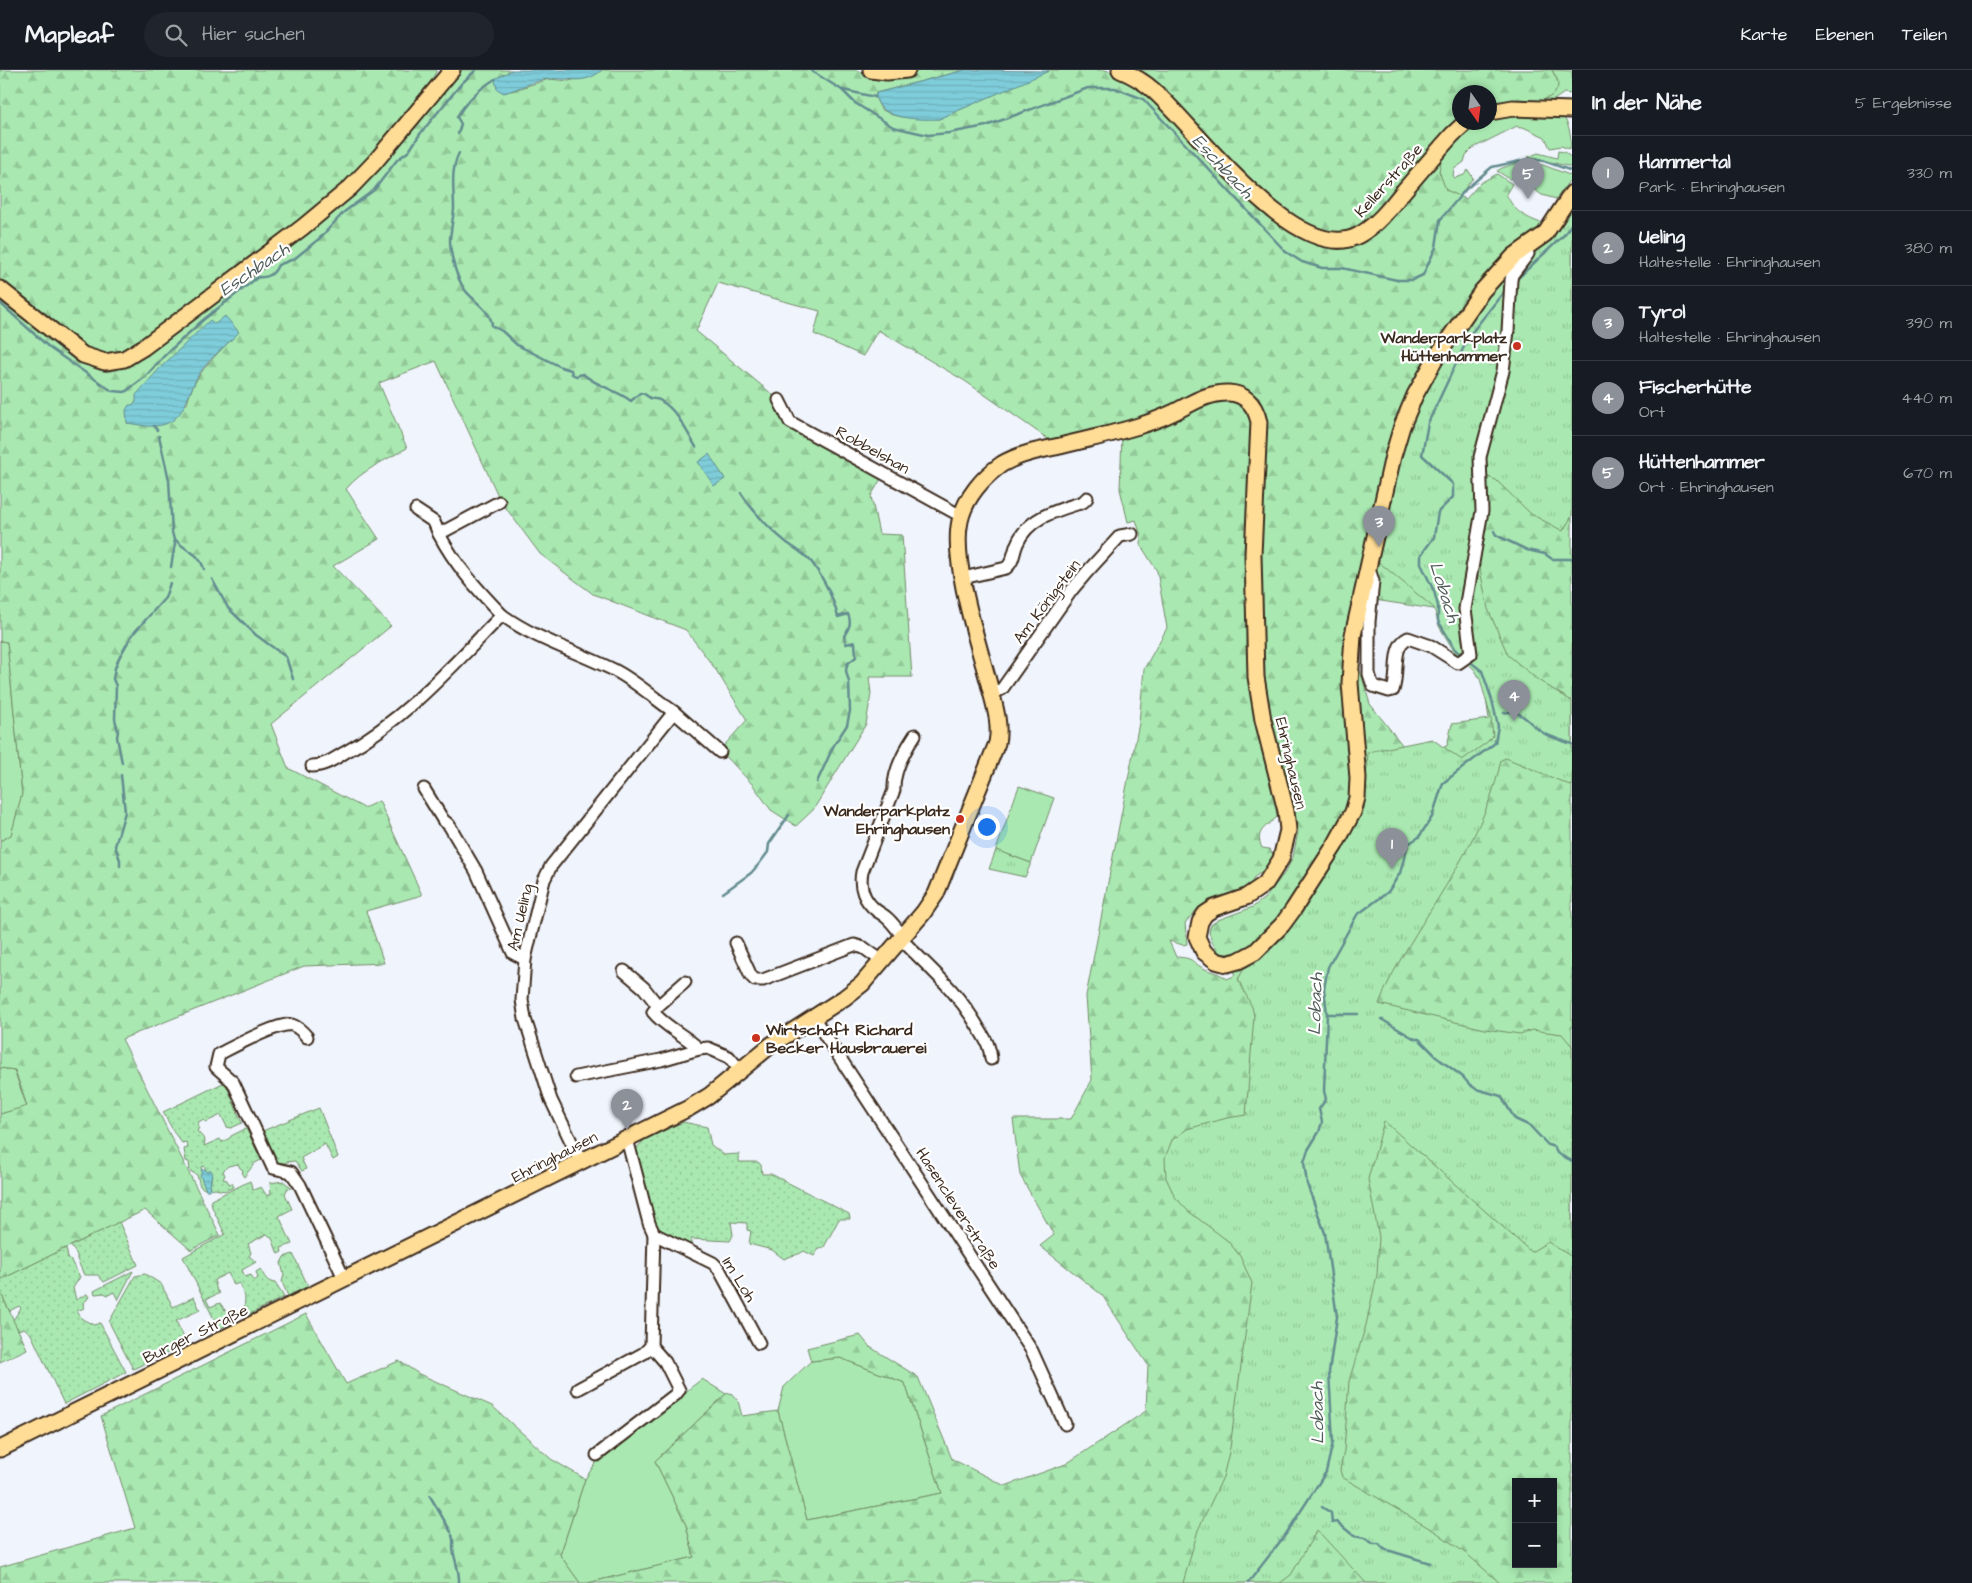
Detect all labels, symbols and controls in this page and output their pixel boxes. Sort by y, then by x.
search box [144,12,494,57]
text: Mapleaf [25,18,114,52]
icon: search [162,21,190,49]
text: Hier suchen [202,21,305,48]
text: Karte [1740,22,1788,47]
text: Ebenen [1816,22,1874,47]
text: Teilen [1902,22,1947,47]
north arrow [1452,85,1497,130]
text: In der Nähe [1592,88,1702,117]
text: 5 Ergebnisse [1855,92,1952,114]
water label: Eschbach [1186,129,1260,205]
street label: Kellerstraße [1350,139,1428,222]
text: Hammertal [1639,149,1731,176]
pin: 5 [1512,158,1544,199]
text: 1 [1607,162,1609,184]
text: 330 m [1907,162,1952,184]
text: Park · Ehringhausen [1639,176,1785,198]
text: Ueling [1639,224,1685,251]
water label: Eschbach [214,236,295,302]
text: 2 [1603,237,1613,259]
text: 380 m [1905,237,1952,259]
text: Haltestelle · Ehringhausen [1639,251,1820,273]
text: Tyrol [1639,299,1685,326]
text: 3 [1604,312,1612,334]
text: 390 m [1906,312,1952,334]
text: Haltestelle · Ehringhausen [1639,326,1820,348]
place label: Wanderparkplatz Hüttenhammer [1379,327,1508,367]
marker: Wanderparkplatz Hüttenhammer [1511,340,1523,352]
text: Fischerhütte [1639,374,1751,401]
text: 4 [1603,387,1613,409]
text: 440 m [1901,387,1952,409]
text: Ort [1639,401,1665,423]
street label: Robbelshan [831,420,914,479]
text: Hüttenhammer [1639,449,1765,476]
text: 5 [1602,462,1614,484]
text: 670 m [1903,462,1952,484]
text: Ort · Ehringhausen [1639,476,1774,498]
pin: 3 [1363,506,1395,547]
street label: Am Königstein [1008,555,1086,649]
water label: Lobach [1423,559,1466,627]
pin: 4 [1498,680,1530,721]
street label: Ehringhausen [1269,715,1312,812]
place label: Wanderparkplatz Ehringhausen [822,800,951,842]
marker: Wanderparkplatz Ehringhausen [954,813,966,825]
your location [974,814,1000,840]
pin: 1 [1376,828,1408,869]
street label: Am Ueling [502,882,539,953]
water label: Lobach [1302,971,1329,1036]
place label: Wirtschaft Richard Becker Hausbrauerei [765,1019,927,1059]
marker: Wirtschaft Richard Becker Hausbrauerei [750,1032,762,1044]
pin: 2 [611,1089,643,1130]
street label: Ehringhausen [508,1126,602,1189]
street label: Hasencleverstraße [911,1143,1006,1274]
street label: Im Loh [717,1253,762,1306]
street label: Burger Straße [139,1299,252,1370]
water label: Lobach [1304,1381,1331,1444]
map controls [1512,1478,1557,1568]
button: + [1512,1478,1557,1523]
button: − [1512,1523,1557,1568]

